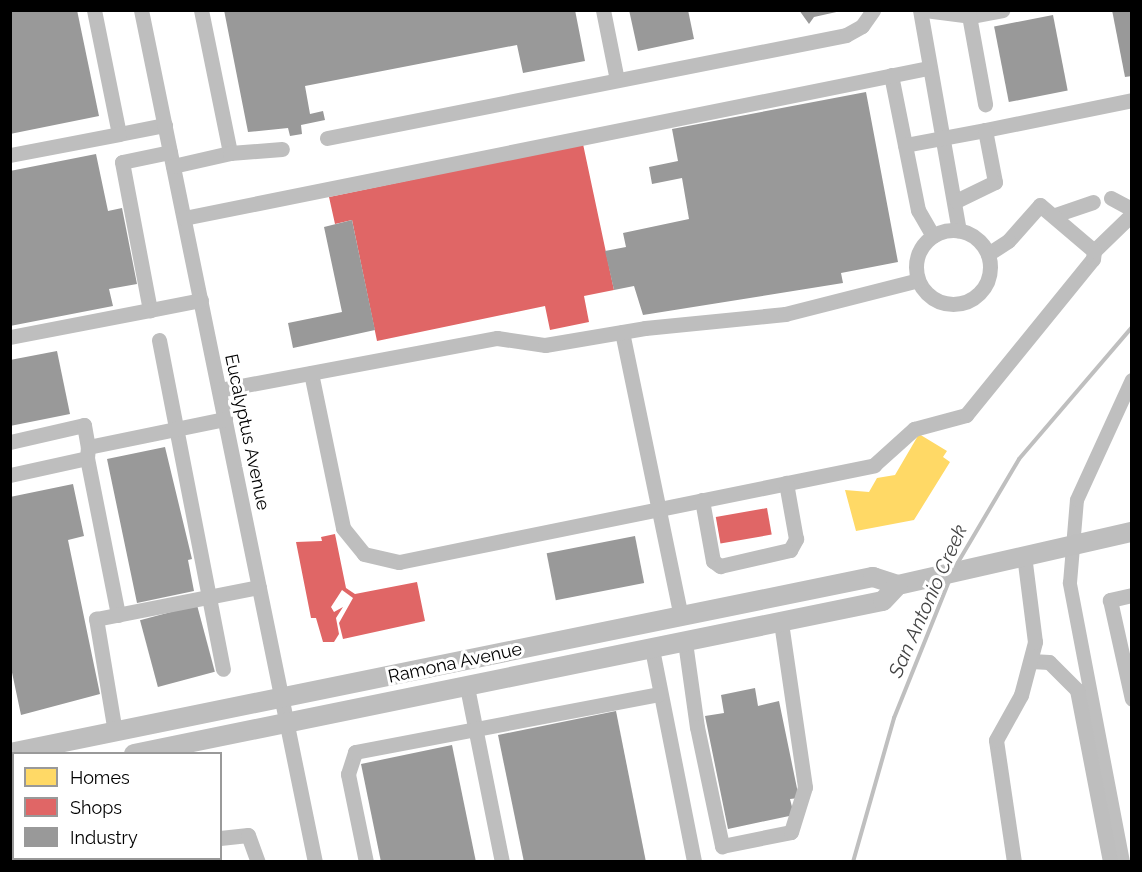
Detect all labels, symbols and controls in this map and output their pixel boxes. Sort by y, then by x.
street label: Eucalyptus Avenue [220,352,274,512]
water label: San Antonio Creek [883,521,973,681]
street label: Ramona Avenue [386,638,524,688]
legend [12,752,222,860]
text: Homes [70,767,130,788]
text: Shops [70,797,122,818]
text: Industry [70,827,138,848]

